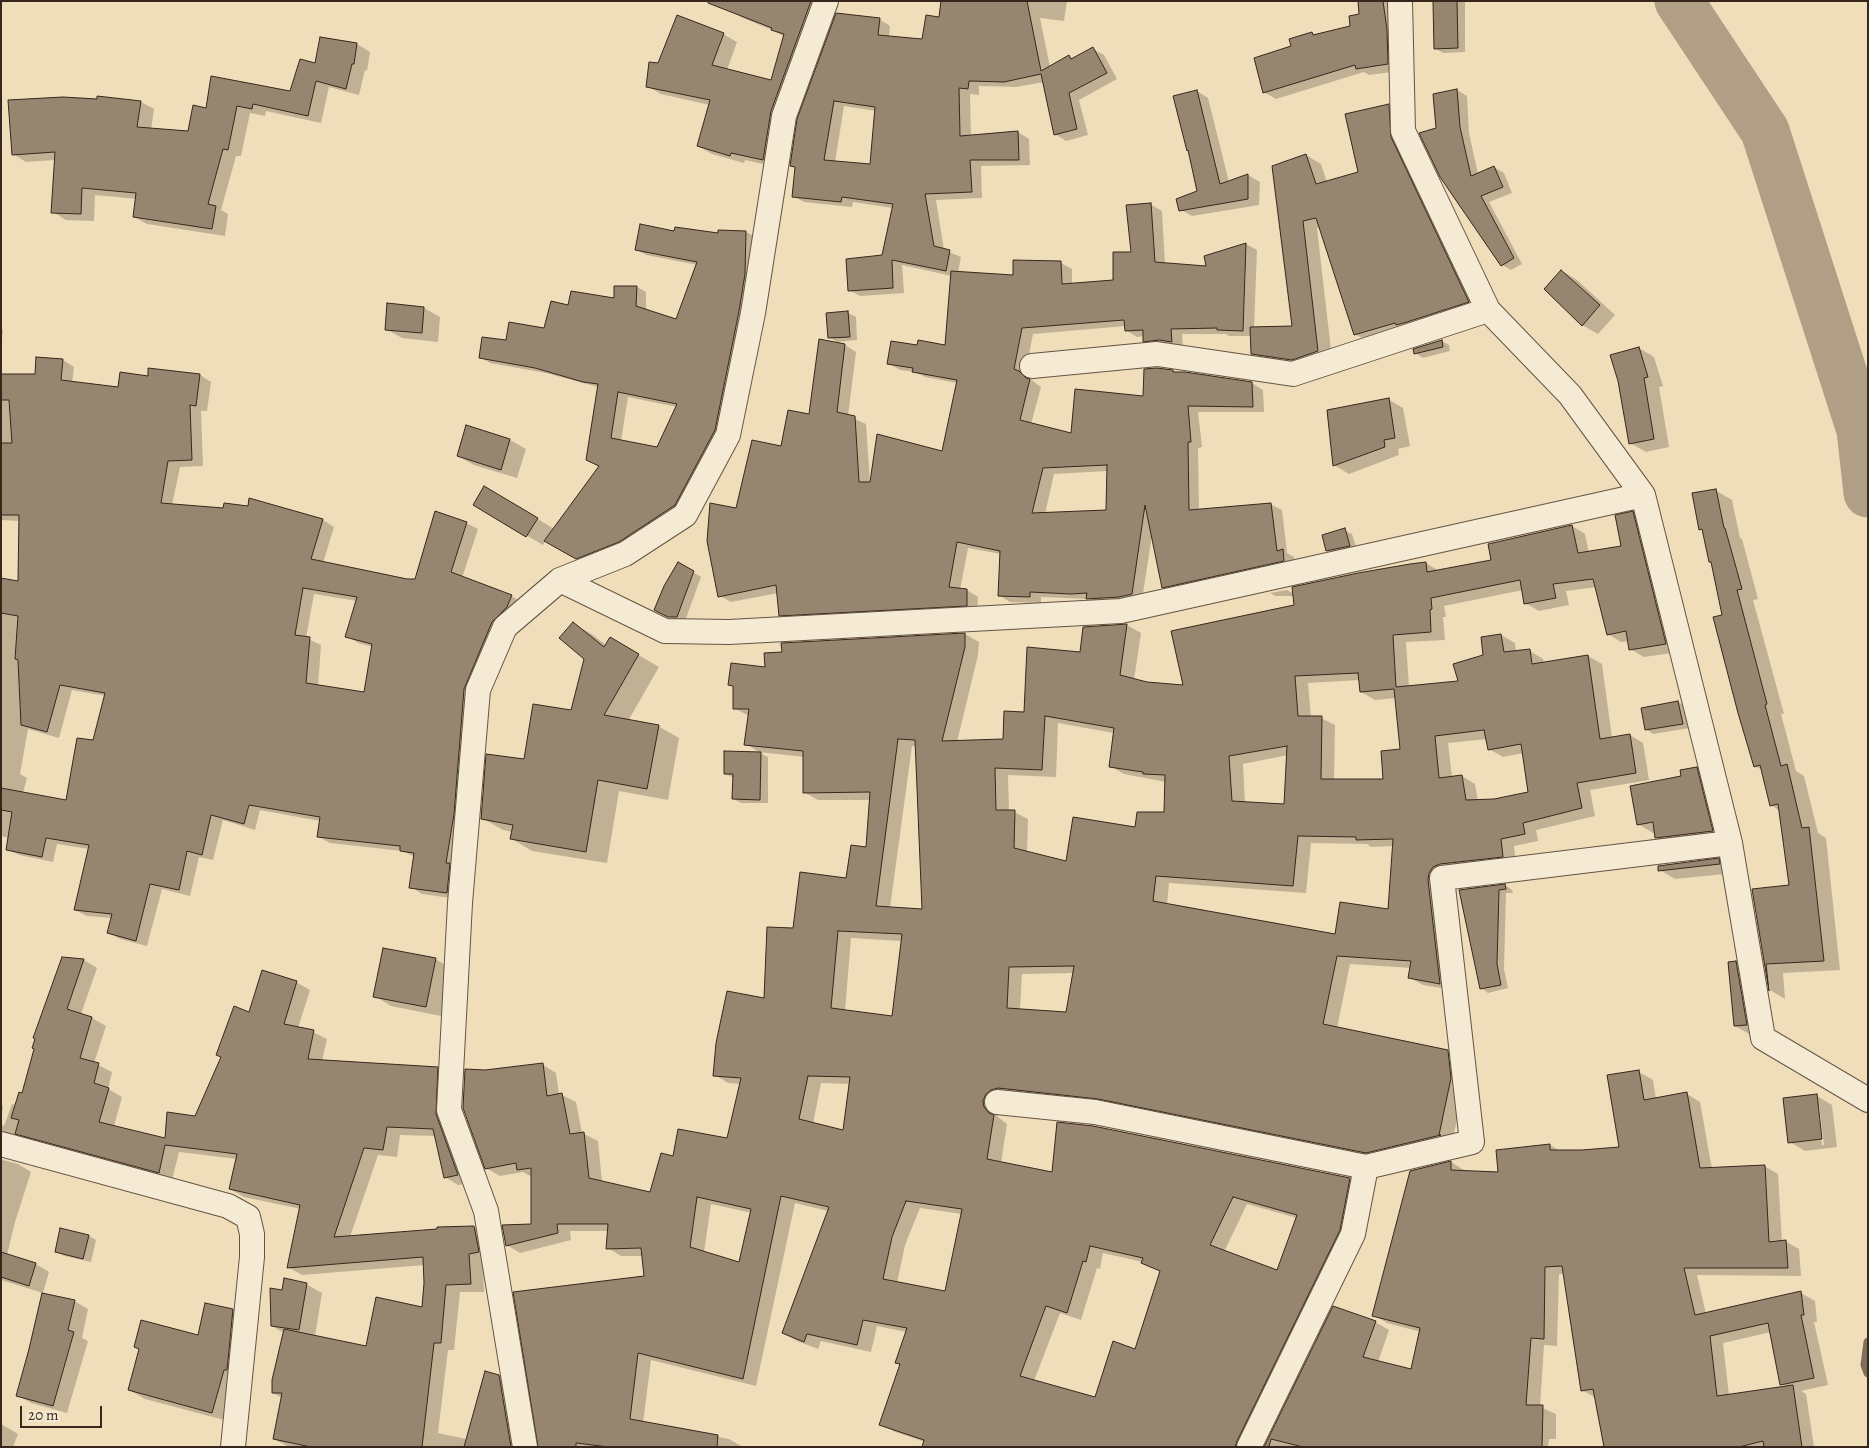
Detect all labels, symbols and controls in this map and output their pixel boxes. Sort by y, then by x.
scale bar [22,1396,105,1428]
text: 20 m [28,1405,59,1425]

